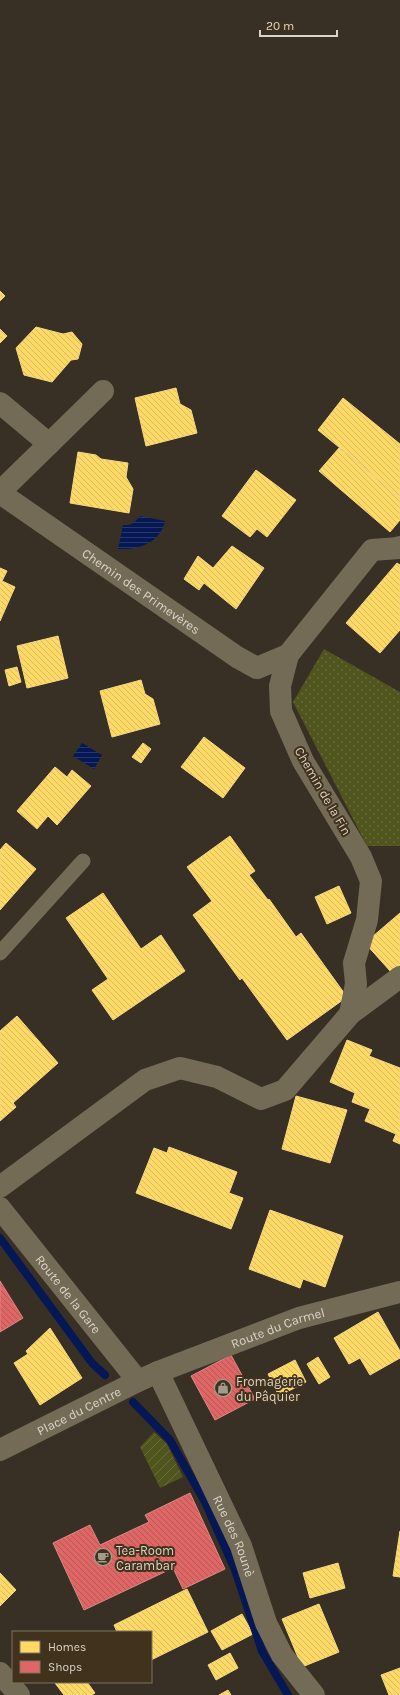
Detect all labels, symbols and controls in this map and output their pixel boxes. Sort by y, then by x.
scale bar [260,12,337,38]
text: 20 m [266,19,294,33]
street label: Chemin des Primevères [80,545,203,637]
street label: Chemin de la Fin [292,744,354,838]
street label: Route de la Gare [33,1252,105,1336]
street label: Route du Carmel [229,1304,326,1351]
place label: Fromagerie du Pâquier [236,1374,304,1405]
shop icon: Fromagerie du Pâquier [213,1378,233,1398]
street label: Place du Centre [34,1383,123,1438]
street label: Rue des Rounè [210,1493,258,1579]
place label: Tea-Room Carambar [116,1543,175,1573]
cafe icon: Tea-Room Carambar [93,1547,113,1567]
legend [12,1631,152,1683]
text: Homes [48,1640,86,1654]
text: Shops [48,1660,82,1674]

